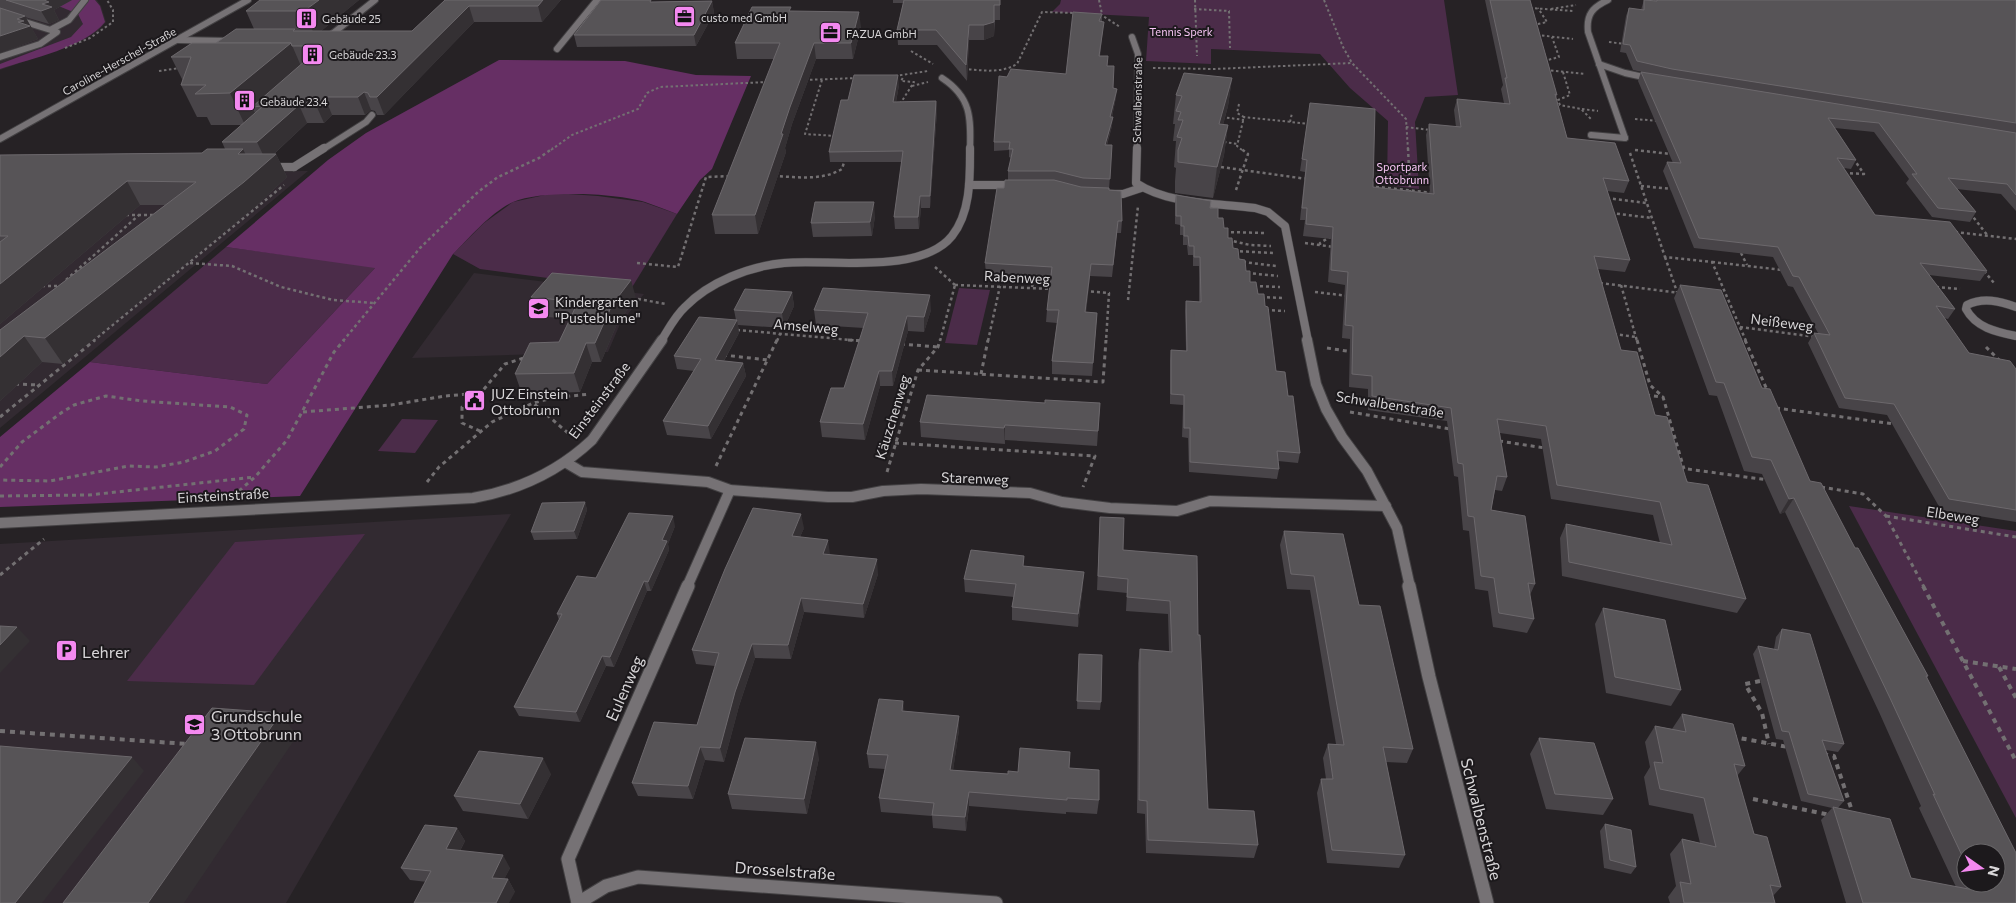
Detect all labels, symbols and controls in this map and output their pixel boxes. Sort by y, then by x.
office icon: custo med GmbH [673,5,697,29]
building icon: Gebäude 25 [294,6,318,30]
place label: custo med GmbH [701,11,787,24]
place label: Gebäude 25 [322,12,381,25]
office icon: FAZUA GmbH [818,21,842,45]
street label: Caroline-Herschel-Straße [60,24,178,98]
park label: Tennis Sperk [1149,25,1213,38]
place label: FAZUA GmbH [846,27,917,40]
building icon: Gebäude 23.3 [301,42,325,66]
place label: Gebäude 23.3 [329,48,397,61]
street label: Schwalbenstraße [1130,57,1144,143]
building icon: Gebäude 23.4 [232,89,256,113]
place label: Gebäude 23.4 [260,95,328,108]
park label: Sportpark Ottobrunn [1375,160,1429,186]
street label: Rabenweg [984,267,1051,287]
place label: Kindergarten "Pusteblume" [555,293,641,326]
school or university icon: Kindergarten "Pusteblume" [527,297,551,321]
street label: Neißeweg [1750,310,1815,334]
street label: Amselweg [773,315,840,337]
street label: Einsteinstraße [565,358,633,442]
street label: Käuzchenweg [871,372,913,461]
place label: JUZ Einstein Ottobrunn [491,385,568,418]
street label: Schwalbenstraße [1335,387,1445,421]
public building icon: JUZ Einstein Ottobrunn [463,389,487,413]
street label: Starenweg [941,468,1010,488]
street label: Einsteinstraße [177,484,269,506]
street label: Elbeweg [1925,502,1981,528]
parking icon: Lehrer [54,639,78,663]
place label: Lehrer [82,642,130,661]
street label: Eulenweg [601,652,647,724]
place label: Grundschule 3 Ottobrunn [211,706,302,743]
school or university icon: Grundschule 3 Ottobrunn [183,712,207,736]
street label: Schwalbenstraße [1458,756,1506,882]
north arrow [1956,843,2006,893]
street label: Drosselstraße [734,857,836,883]
text: N [1985,864,2004,878]

